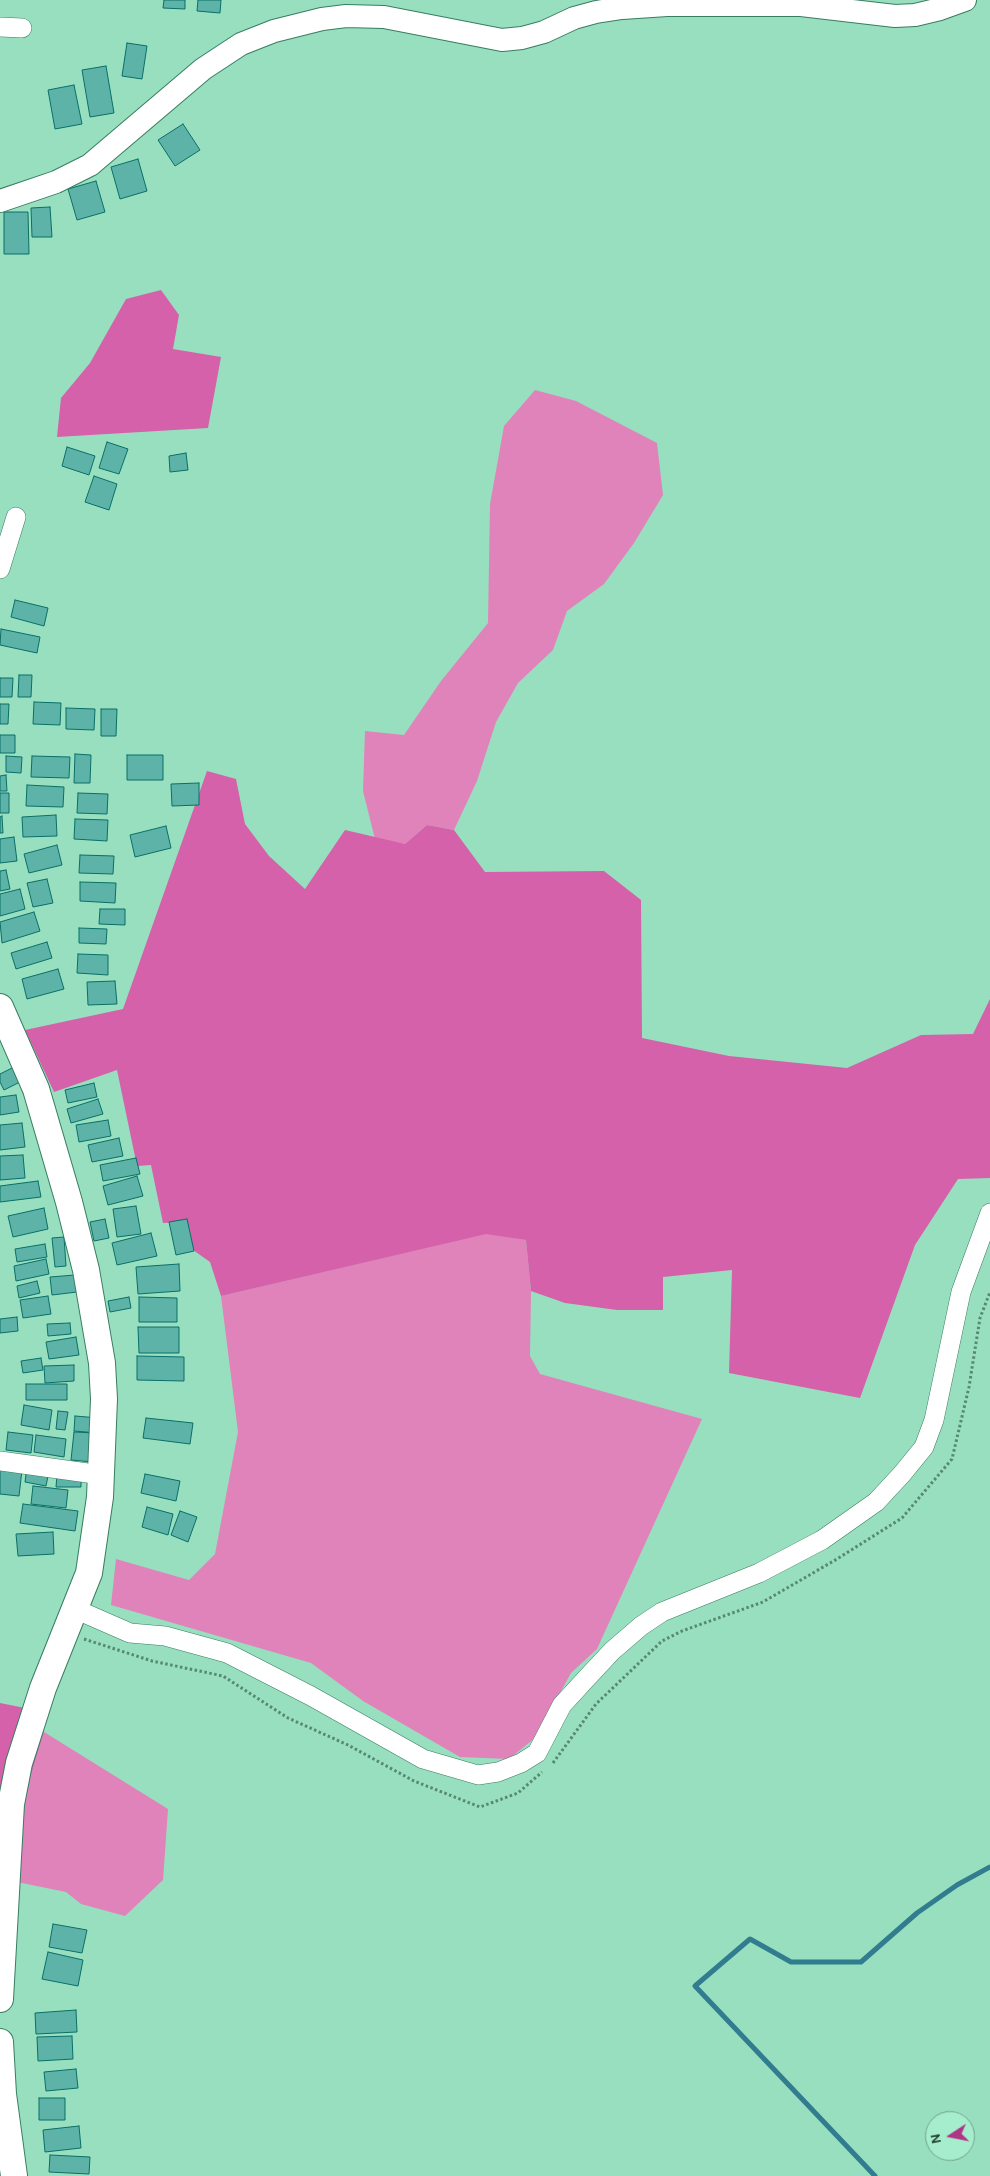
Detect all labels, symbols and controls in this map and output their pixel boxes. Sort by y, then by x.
north arrow [925,2111,975,2161]
text: N [926,2132,945,2145]

